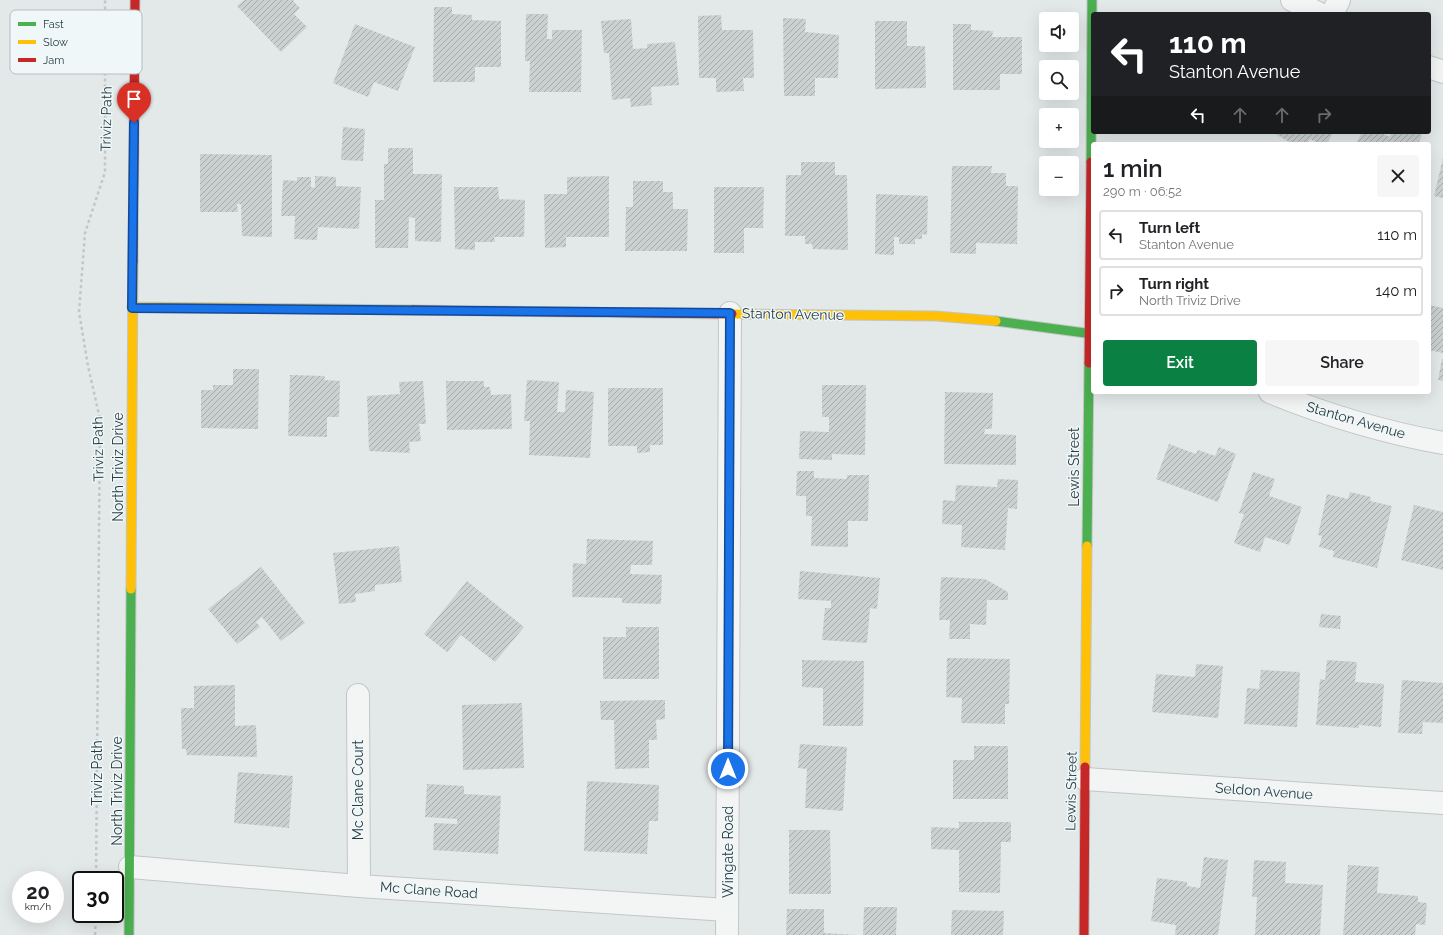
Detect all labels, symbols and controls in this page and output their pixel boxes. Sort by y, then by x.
legend [10,10,142,74]
map controls [1039,12,1079,196]
button: sound [1039,12,1079,52]
text: Fast [43,18,64,31]
text: 110 m [1169,27,1247,60]
icon: left [1103,28,1155,80]
text: Slow [43,36,68,49]
text: Jam [43,54,64,67]
button: search [1039,60,1079,100]
text: Stanton Avenue [1169,61,1300,82]
pin [117,82,151,123]
street label: Triviz Path [97,86,115,152]
icon: arrive [123,88,145,110]
icon: left [1187,104,1209,126]
icon: ahead [1229,104,1251,126]
icon: ahead [1271,104,1293,126]
icon: right [1313,104,1335,126]
button: + [1039,108,1079,148]
text: 1 min [1103,154,1163,183]
button: close [1377,155,1419,197]
button: − [1039,156,1079,196]
text: 290 m · 06:52 [1103,184,1182,199]
text: Turn left [1139,219,1200,237]
icon: left [1105,224,1127,246]
text: 110 m [1377,226,1417,244]
text: Stanton Avenue [1139,237,1234,252]
text: Turn right [1139,275,1209,293]
icon: right [1105,280,1127,302]
text: 140 m [1376,282,1417,300]
text: North Triviz Drive [1139,293,1241,308]
street label: Stanton Avenue [742,305,844,323]
button: Exit [1103,340,1257,386]
button: Share [1265,340,1419,386]
street label: Stanton Avenue [1305,398,1407,442]
street label: North Triviz Drive [110,412,126,522]
street label: Triviz Path [89,416,107,482]
street label: Lewis Street [1066,427,1082,507]
street label: North Triviz Drive [109,736,125,846]
street label: Triviz Path [89,740,105,806]
street label: Mc Clane Court [350,740,366,840]
position arrow [707,748,749,790]
street label: Lewis Street [1062,751,1080,831]
street label: Seldon Avenue [1215,780,1313,802]
street label: Wingate Road [720,806,736,898]
speed limit sign: 30 [72,871,124,923]
street label: Mc Clane Road [380,879,478,901]
text: 20 [26,880,50,904]
text: km/h [25,901,51,912]

